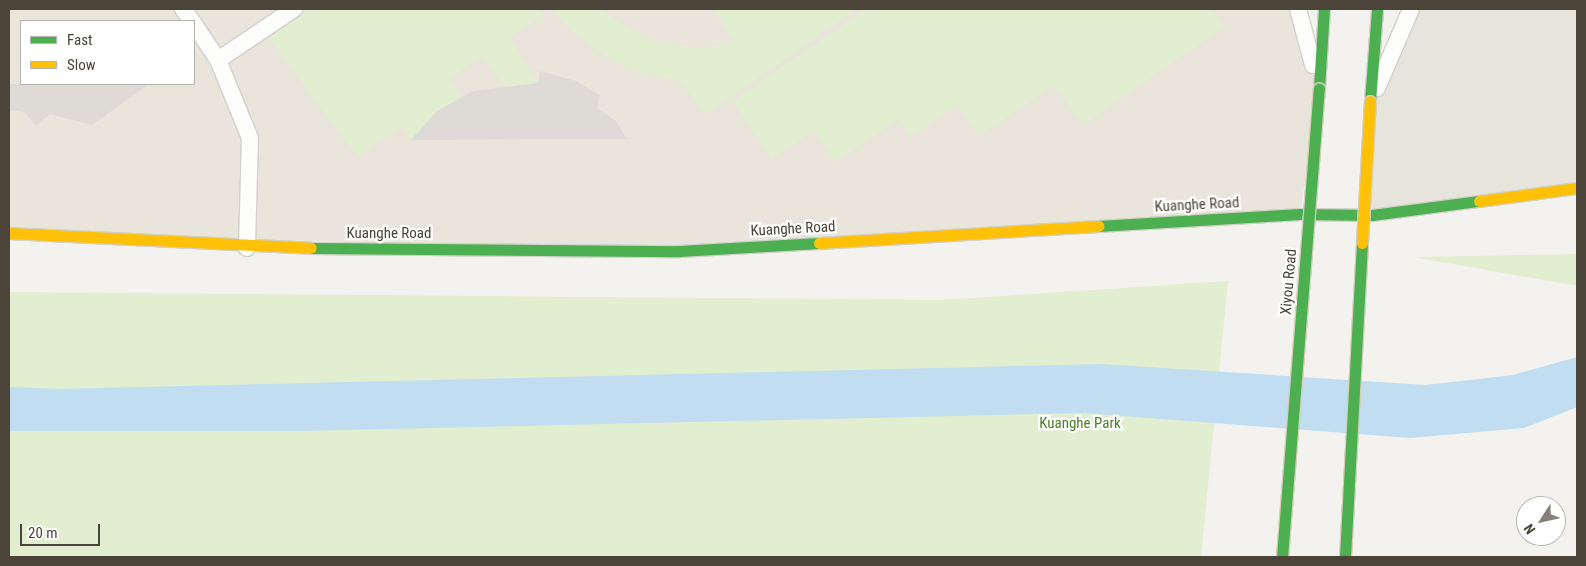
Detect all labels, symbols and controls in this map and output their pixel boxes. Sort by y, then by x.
legend [20,20,195,85]
text: Fast [67,31,92,49]
text: Slow [67,56,96,74]
street label: Kuanghe Road [1154,194,1240,216]
street label: Kuanghe Road [750,218,836,240]
street label: Kuanghe Road [347,225,431,243]
street label: Xiyou Road [1277,248,1301,316]
park label: Kuanghe Park [1039,415,1121,433]
north arrow [1516,496,1566,546]
scale bar [22,514,102,546]
text: N [1521,521,1539,537]
text: 20 m [28,524,58,542]

